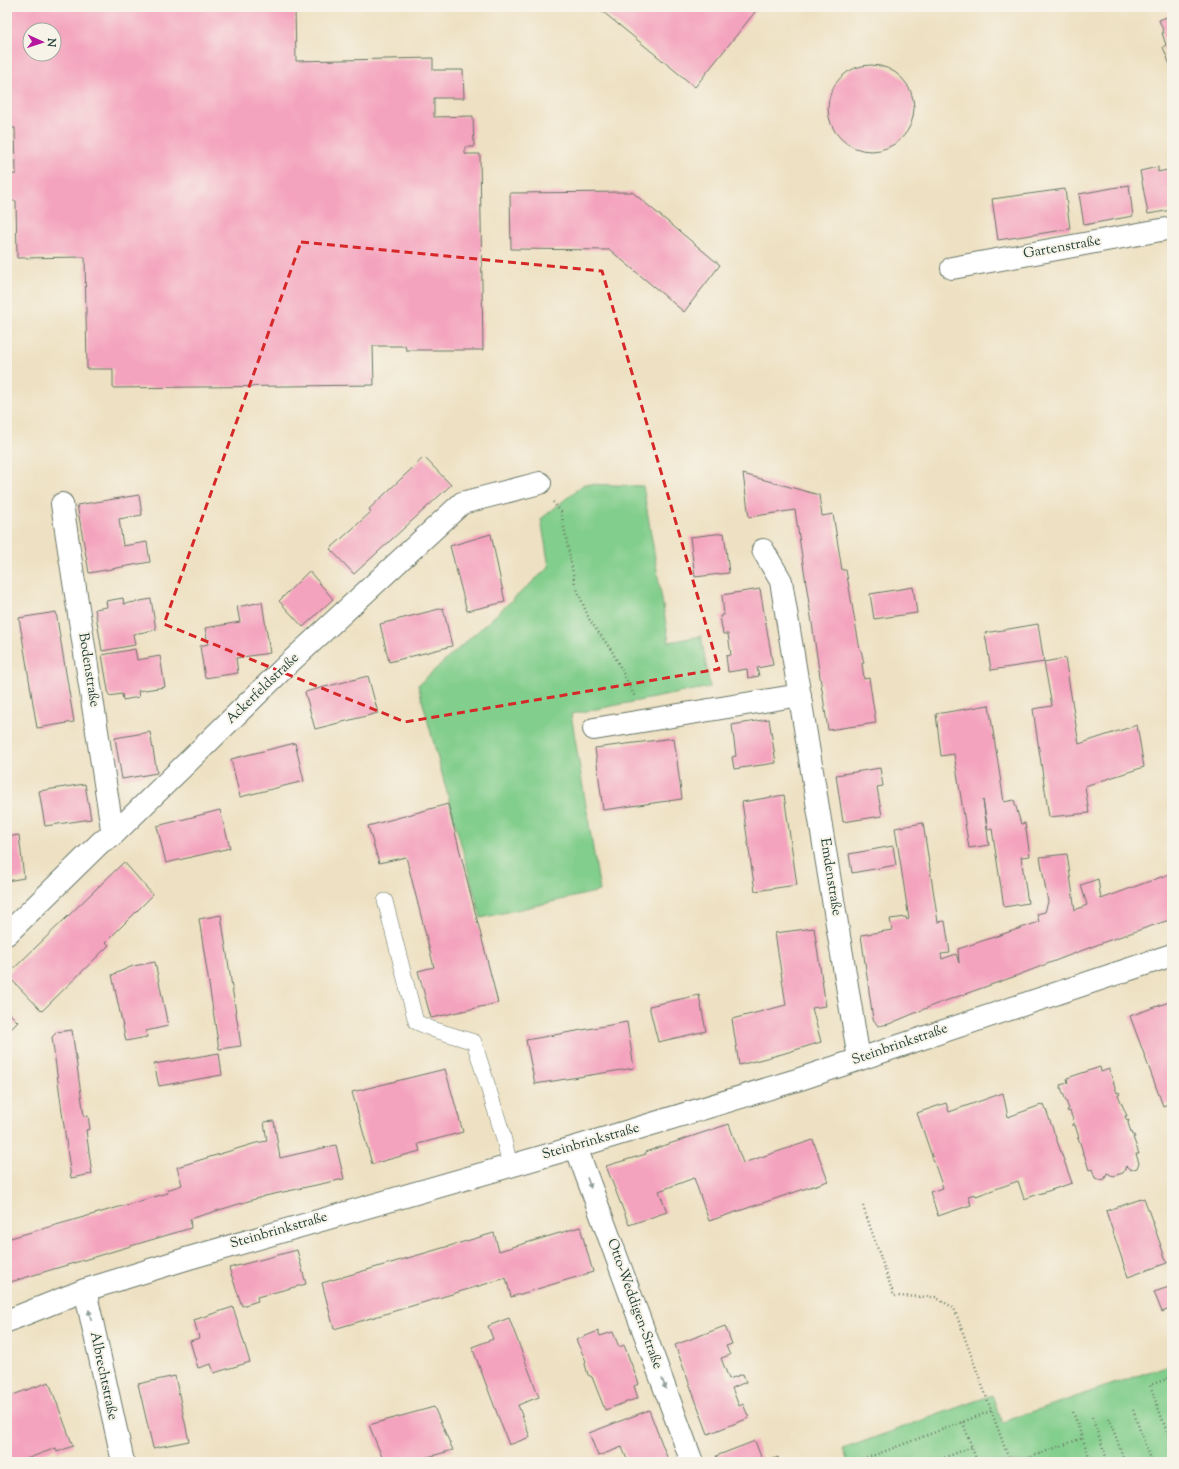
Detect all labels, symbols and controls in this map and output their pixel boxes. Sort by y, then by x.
north arrow [22,22,62,62]
text: N [43,37,59,47]
street label: Gartenstraße [1022,231,1102,265]
street label: Bodenstraße [72,631,104,709]
street label: Ackerfeldstraße [222,649,304,729]
street label: Emdenstraße [814,837,846,917]
street label: Steinbrinkstraße [849,1019,951,1071]
street label: Steinbrinkstraße [540,1119,642,1165]
one-way arrow [587,1178,593,1190]
street label: Steinbrinkstraße [228,1208,330,1254]
street label: Otto-Weddigen-Straße [601,1236,667,1372]
one-way arrow [87,1308,93,1321]
street label: Albrechtstraße [84,1330,122,1422]
one-way arrow [661,1379,667,1391]

